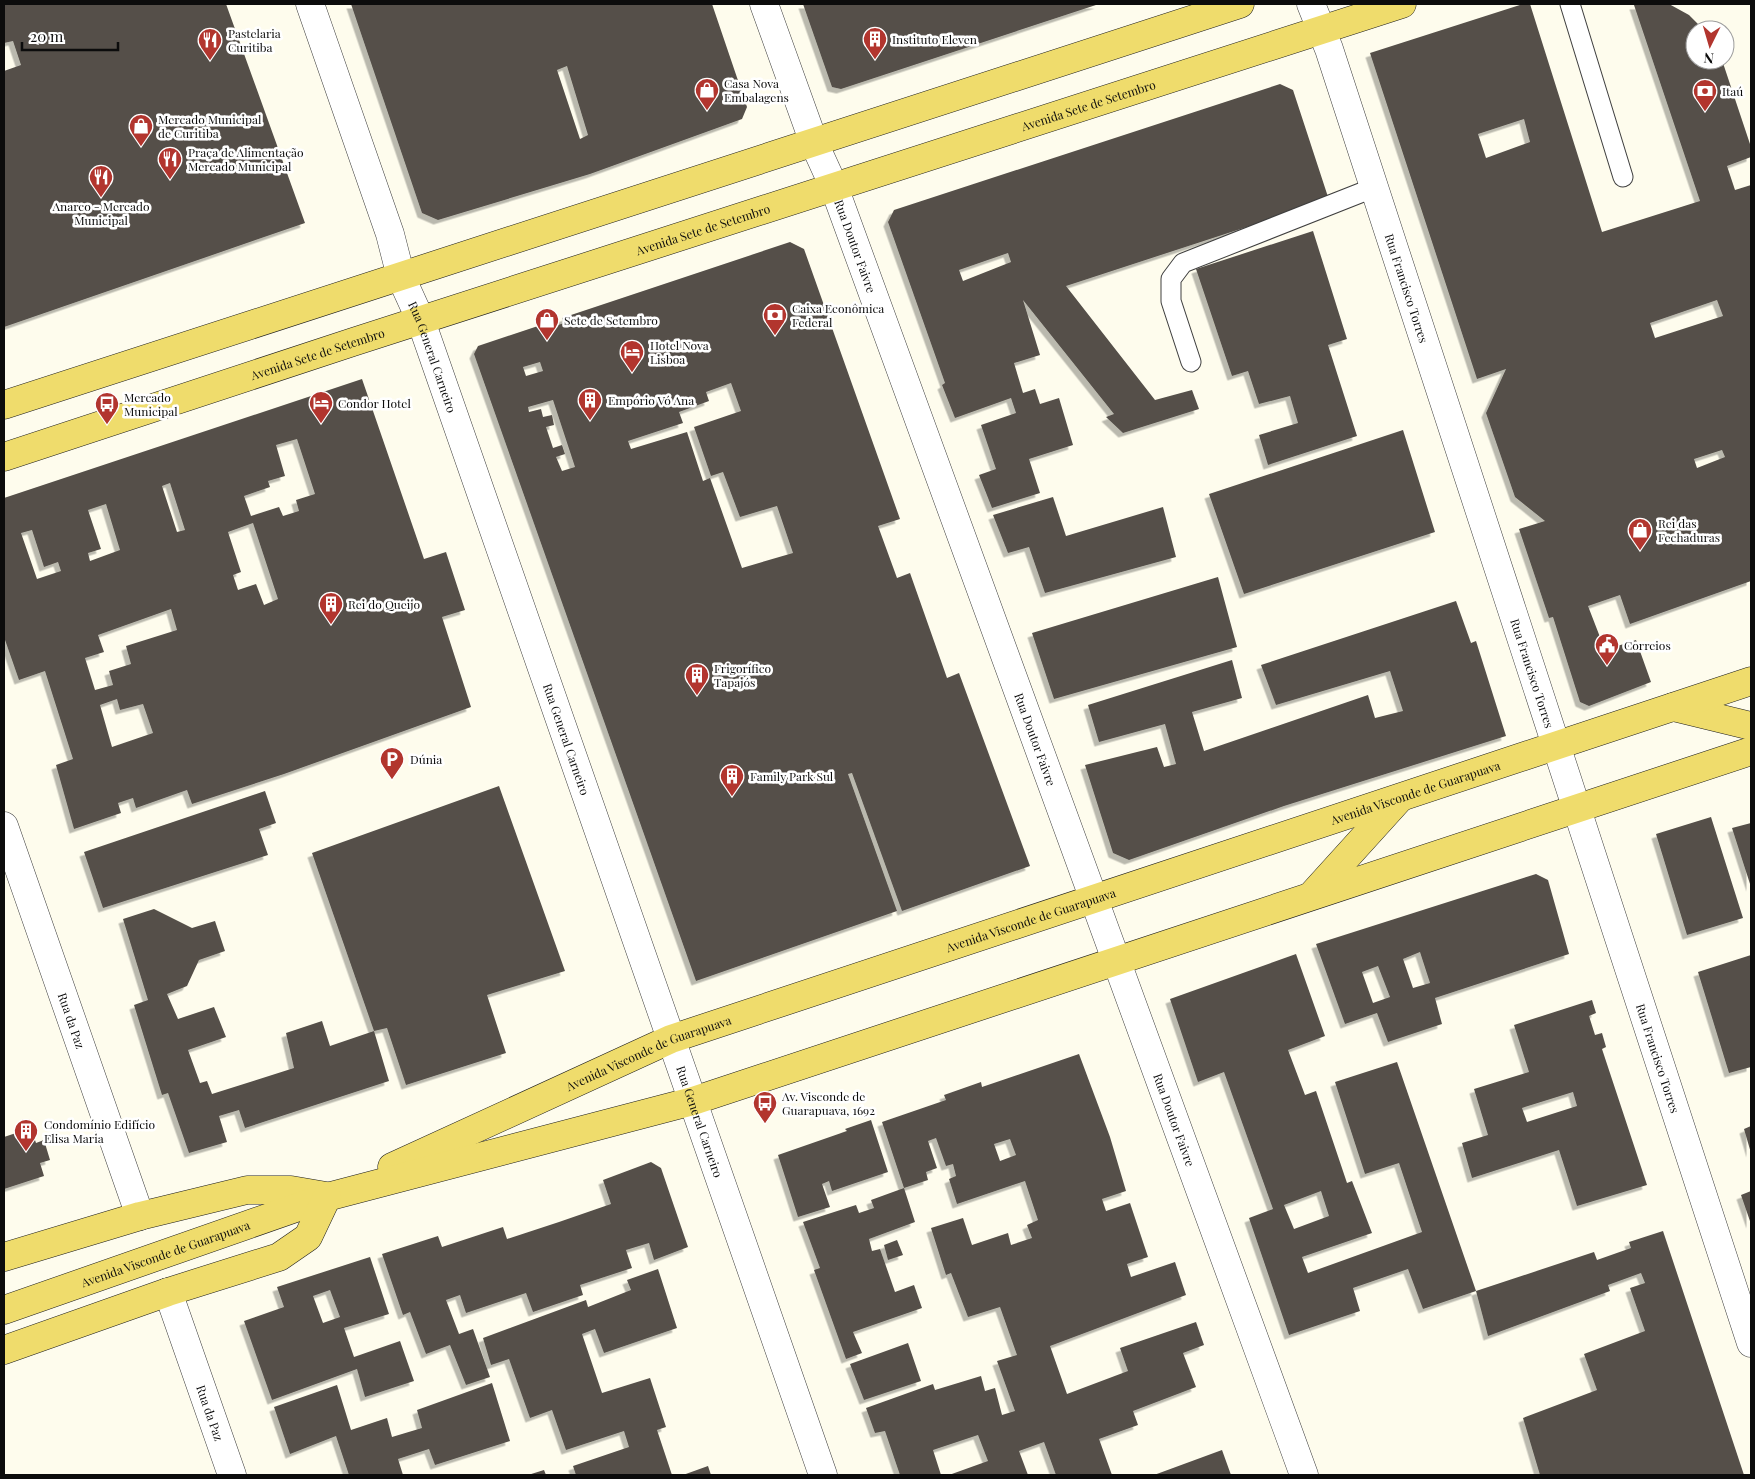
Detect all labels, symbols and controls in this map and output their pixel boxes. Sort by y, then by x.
scale bar [22,20,119,52]
north arrow [1685,20,1735,70]
place label: Pastelaria Curitiba [228,25,281,55]
text: 20 m [30,26,64,46]
building icon: Instituto Eleven [862,26,888,60]
restaurant icon: Pastelaria Curitiba [197,27,223,61]
place label: Instituto Eleven [892,31,977,47]
text: N [1703,49,1715,68]
place label: Casa Nova Embalagens [724,75,789,105]
street label: Avenida Sete de Setembro [1018,76,1158,134]
shop icon: Casa Nova Embalagens [694,77,720,111]
bank icon: Itaú [1692,78,1718,112]
place label: Itaú [1722,83,1743,99]
place label: Mercado Municipal de Curitiba [158,111,262,141]
shop icon: Mercado Municipal de Curitiba [128,113,154,147]
place label: Praça de Alimentação Mercado Municipal [188,144,304,174]
restaurant icon: Praça de Alimentação Mercado Municipal [157,146,183,180]
restaurant icon: Anarco - Mercado Municipal [88,164,114,198]
street label: Rua Doutor Faivre [831,197,880,295]
place label: Anarco - Mercado Municipal [52,198,150,228]
street label: Avenida Sete de Setembro [633,200,772,259]
street label: Rua Francisco Torres [1382,231,1432,345]
street label: Rua General Carneiro [405,299,460,415]
place label: Caixa Econômica Federal [792,300,884,330]
bank icon: Caixa Econômica Federal [762,302,788,336]
shop icon: Sete de Setembro [534,307,560,341]
place label: Sete de Setembro [564,312,658,328]
street label: Avenida Sete de Setembro [248,324,387,384]
place label: Hotel Nova Lisboa [650,337,709,367]
hotel icon: Hotel Nova Lisboa [619,339,645,373]
building icon: Empório Vó Ana [577,387,603,421]
place label: Mercado Municipal [124,389,178,419]
hotel icon: Condor Hotel [308,390,334,424]
bus stop icon: Mercado Municipal [94,391,120,425]
place label: Empório Vó Ana [608,392,694,408]
place label: Condor Hotel [338,395,411,411]
place label: Rei das Fechaduras [1658,515,1720,545]
shop icon: Rei das Fechaduras [1627,517,1653,551]
building icon: Rei do Queijo [318,591,344,625]
place label: Rei do Queijo [348,596,421,612]
street label: Rua Francisco Torres [1507,616,1558,730]
public building icon: Correios [1594,632,1620,666]
place label: Correios [1624,637,1671,653]
place label: Frigorífico Tapajós [714,660,772,690]
building icon: Frigorífico Tapajós [684,662,710,696]
street label: Rua General Carneiro [540,681,594,797]
street label: Rua Doutor Faivre [1011,691,1060,788]
parking icon: Dúnia [379,746,405,780]
place label: Dúnia [410,751,442,767]
street label: Avenida Visconde de Guarapuava [1327,757,1502,828]
building icon: Family Park Sul [719,763,745,797]
place label: Family Park Sul [750,768,834,784]
street label: Avenida Visconde de Guarapuava [943,884,1118,956]
street label: Rua da Paz [55,990,89,1051]
street label: Rua Francisco Torres [1633,1001,1683,1115]
street label: Avenida Visconde de Guarapuava [562,1012,733,1095]
street label: Rua General Carneiro [673,1064,727,1180]
street label: Rua Doutor Faivre [1150,1071,1199,1169]
place label: Av. Visconde de Guarapuava, 1692 [781,1088,875,1118]
bus stop icon: Av. Visconde de Guarapuava, 1692 [752,1090,778,1124]
place label: Condomínio Edifício Elisa Maria [44,1116,156,1146]
building icon: Condomínio Edifício Elisa Maria [13,1118,39,1152]
street label: Avenida Visconde de Guarapuava [78,1217,252,1291]
street label: Rua da Paz [193,1383,227,1443]

